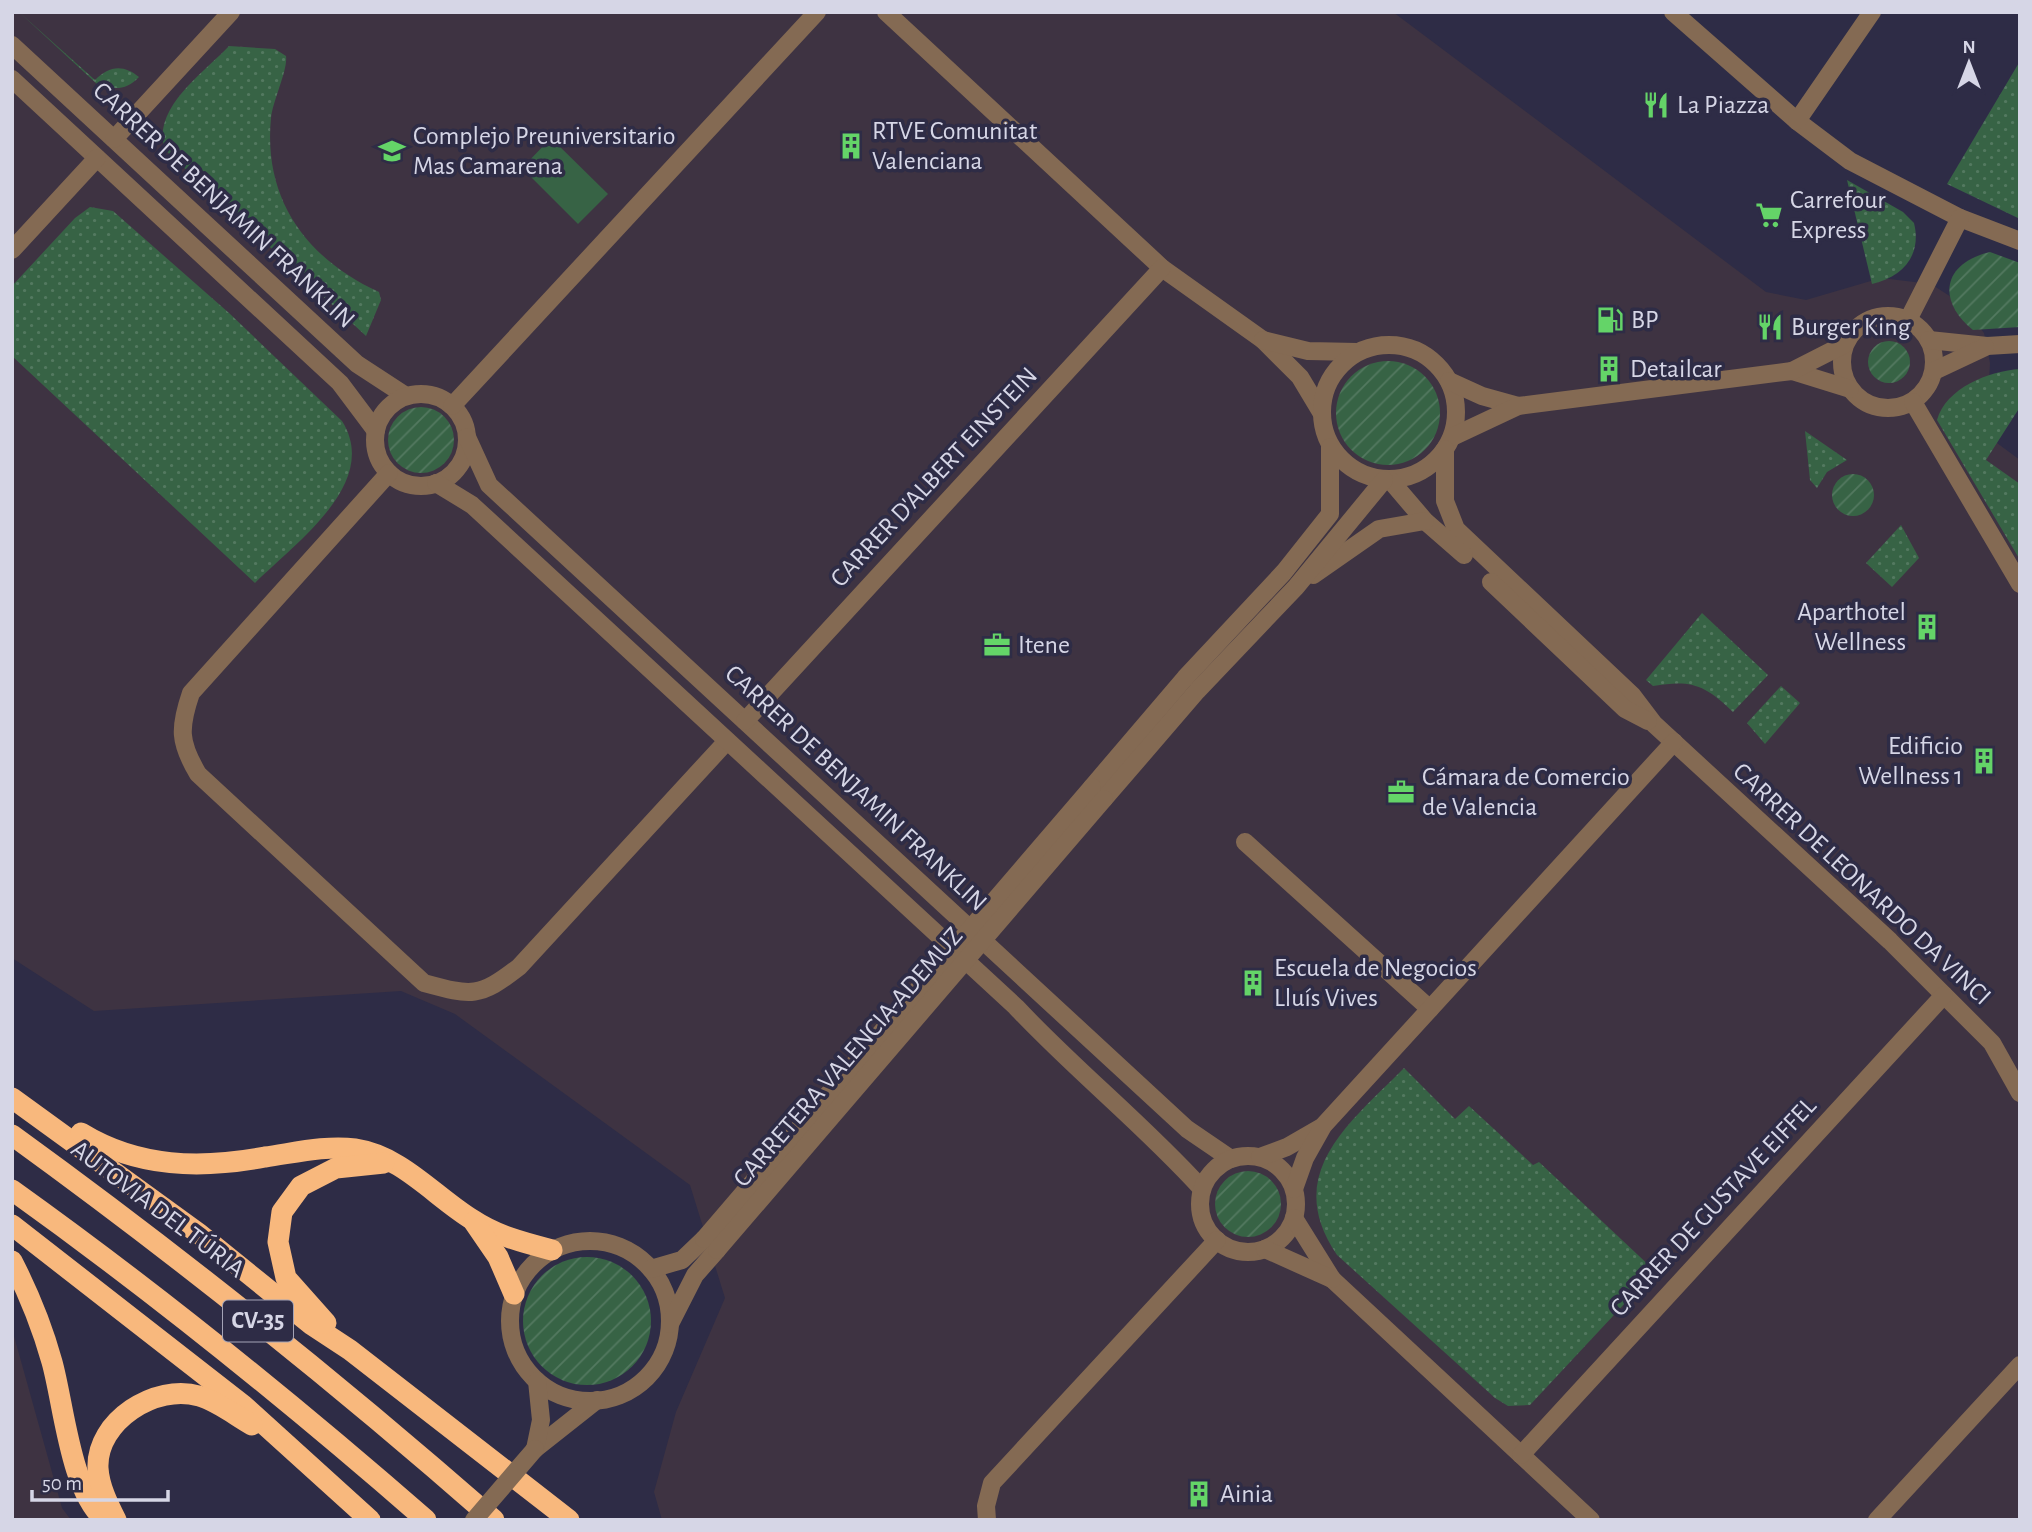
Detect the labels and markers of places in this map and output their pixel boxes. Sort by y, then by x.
restaurant icon: La Piazza [1641,90,1671,120]
place label: La Piazza [1677,92,1769,118]
place label: RTVE Comunitat Valenciana [872,118,1037,174]
place label: Complejo Preuniversitario Mas Camarena [413,123,676,179]
building icon: RTVE Comunitat Valenciana [836,131,866,161]
school or university icon: Complejo Preuniversitario Mas Camarena [377,136,407,166]
place label: Carrefour Express [1790,187,1886,243]
supermarket icon: Carrefour Express [1754,200,1784,230]
fuel station icon: BP [1595,305,1625,335]
place label: BP [1631,307,1658,333]
restaurant icon: Burger King [1755,312,1785,342]
place label: Burger King [1791,314,1911,340]
building icon: Detailcar [1594,354,1624,384]
place label: Detailcar [1630,356,1722,382]
place label: Aparthotel Wellness [1797,599,1906,655]
building icon: Aparthotel Wellness [1912,612,1942,642]
office icon: Itene [982,630,1012,660]
place label: Itene [1018,632,1070,658]
place label: Edificio Wellness 1 [1858,733,1963,789]
building icon: Edificio Wellness 1 [1969,746,1999,776]
place label: Cámara de Comercio de Valencia [1422,764,1630,820]
office icon: Cámara de Comercio de Valencia [1386,777,1416,807]
place label: Escuela de Negocios Lluís Vives [1274,955,1477,1011]
building icon: Escuela de Negocios Lluís Vives [1238,968,1268,998]
building icon: Ainia [1184,1479,1214,1509]
place label: Ainia [1220,1481,1273,1507]

